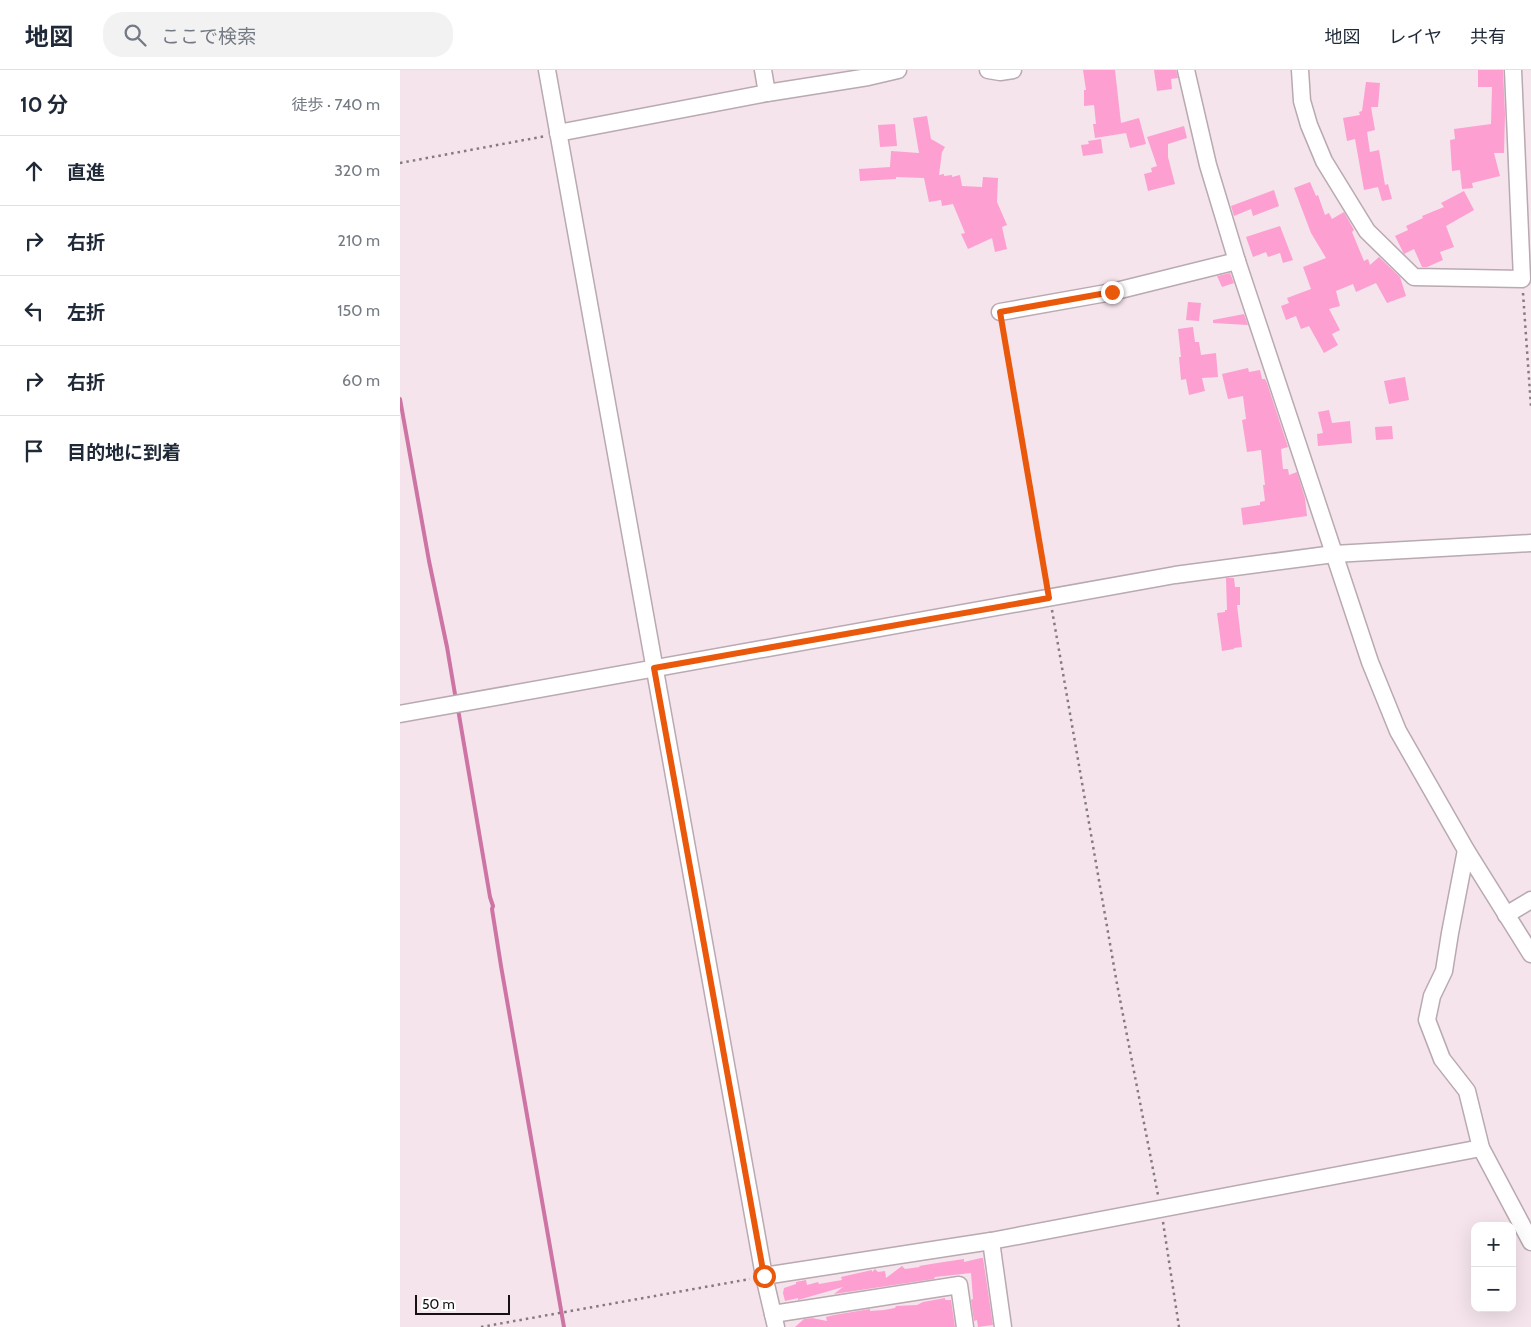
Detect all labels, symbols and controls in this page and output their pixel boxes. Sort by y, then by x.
search box [103,12,453,57]
icon: search [121,21,149,49]
text: 地図 [25,22,73,51]
text: ここで検索 [161,25,256,48]
text: 地図 [1325,26,1361,48]
text: レイヤ [1389,26,1442,48]
text: 共有 [1470,26,1506,48]
text: 10 分 [20,92,68,117]
text: 徒歩 · 740 m [291,95,380,114]
icon: ahead [20,157,48,185]
text: 直進 [67,161,105,184]
text: 320 m [334,161,380,180]
icon: right [20,227,48,255]
text: 右折 [67,231,105,254]
text: 210 m [338,231,380,250]
route end [1101,281,1124,304]
icon: left [20,297,48,325]
text: 左折 [67,301,105,324]
text: 150 m [337,301,380,320]
icon: right [20,367,48,395]
text: 右折 [67,371,105,394]
text: 60 m [342,371,380,390]
icon: arrive [20,437,48,465]
text: 目的地に到着 [67,441,181,464]
map controls [1471,1222,1516,1312]
button: + [1471,1222,1516,1267]
route start [753,1265,776,1288]
button: − [1471,1267,1516,1312]
scale bar [415,1292,510,1315]
text: 50 m [422,1295,455,1313]

